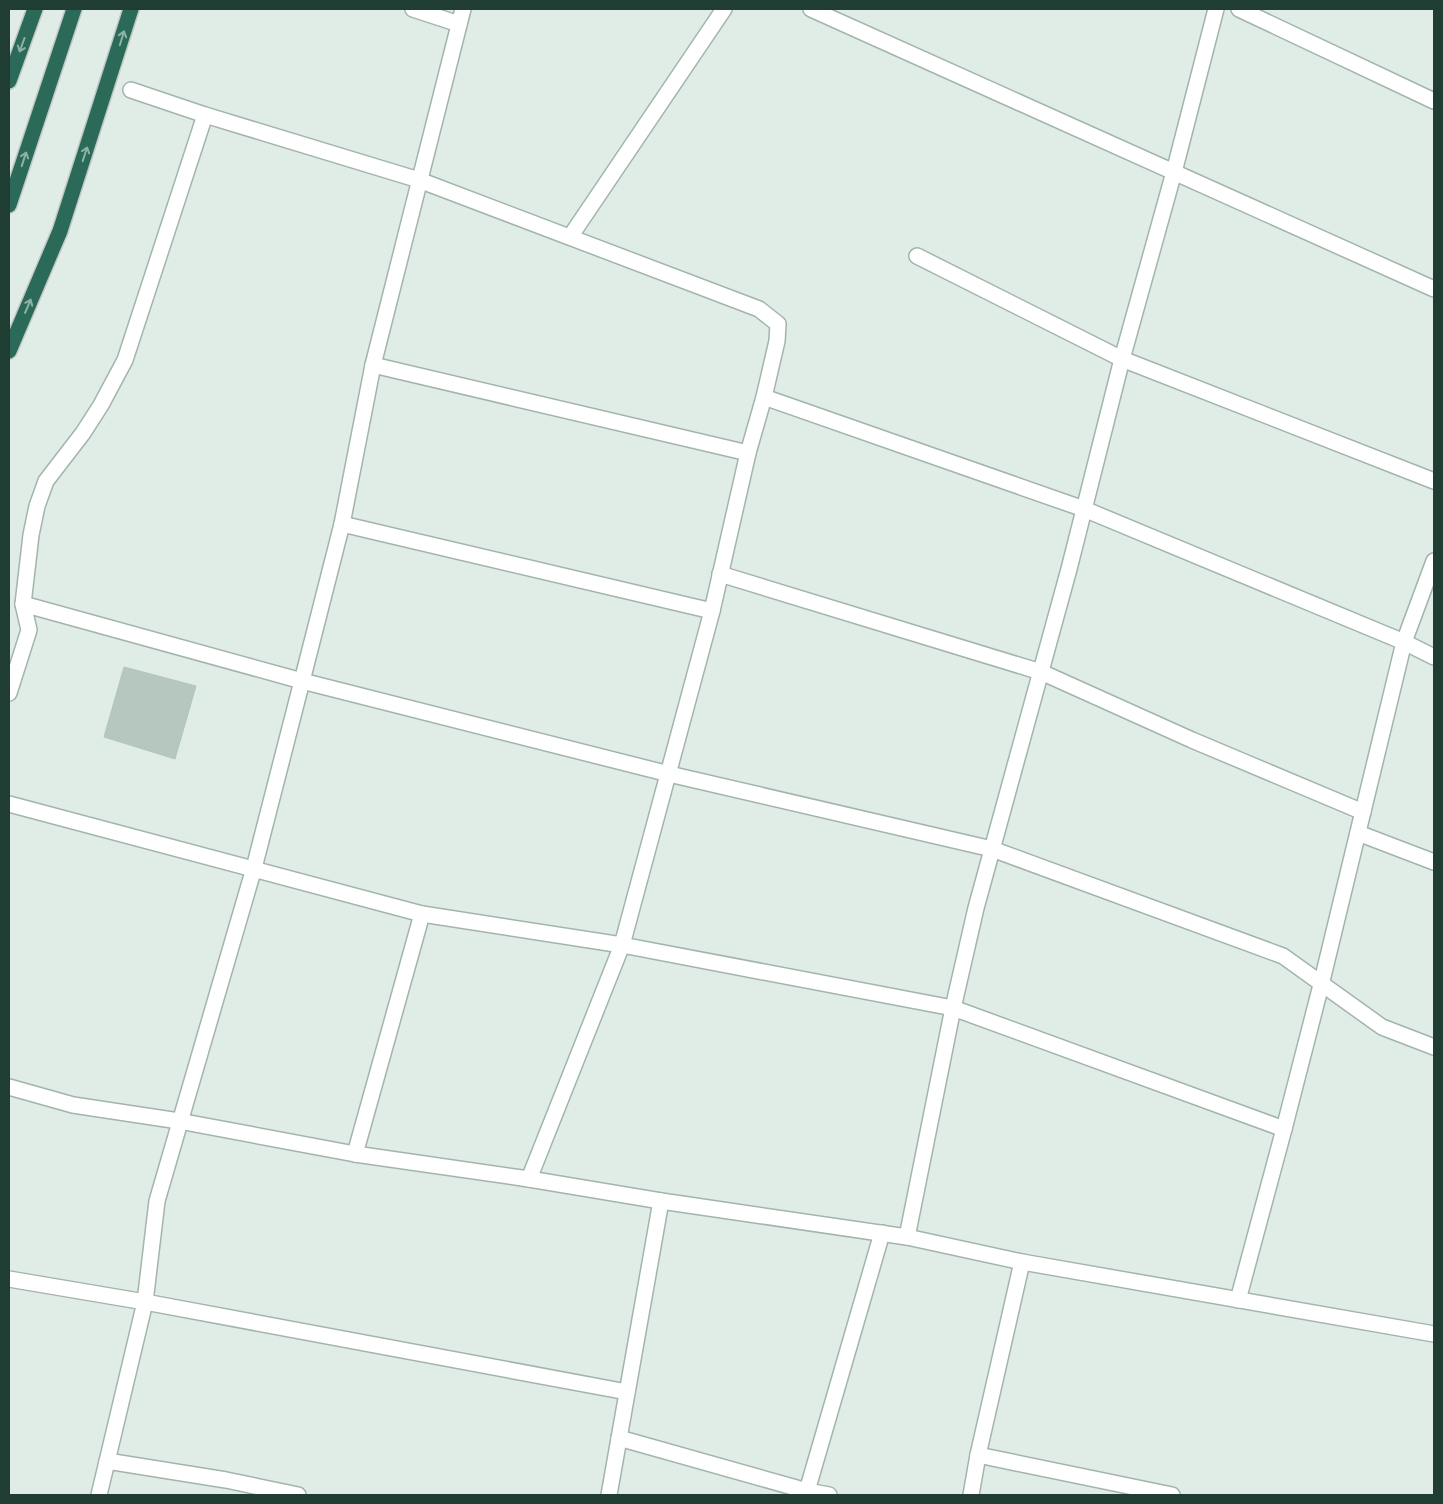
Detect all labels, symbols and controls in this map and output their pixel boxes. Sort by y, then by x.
one-way arrow [118,30,128,46]
one-way arrow [17,36,26,52]
one-way arrow [81,147,90,162]
one-way arrow [20,152,29,167]
one-way arrow [24,299,33,314]

